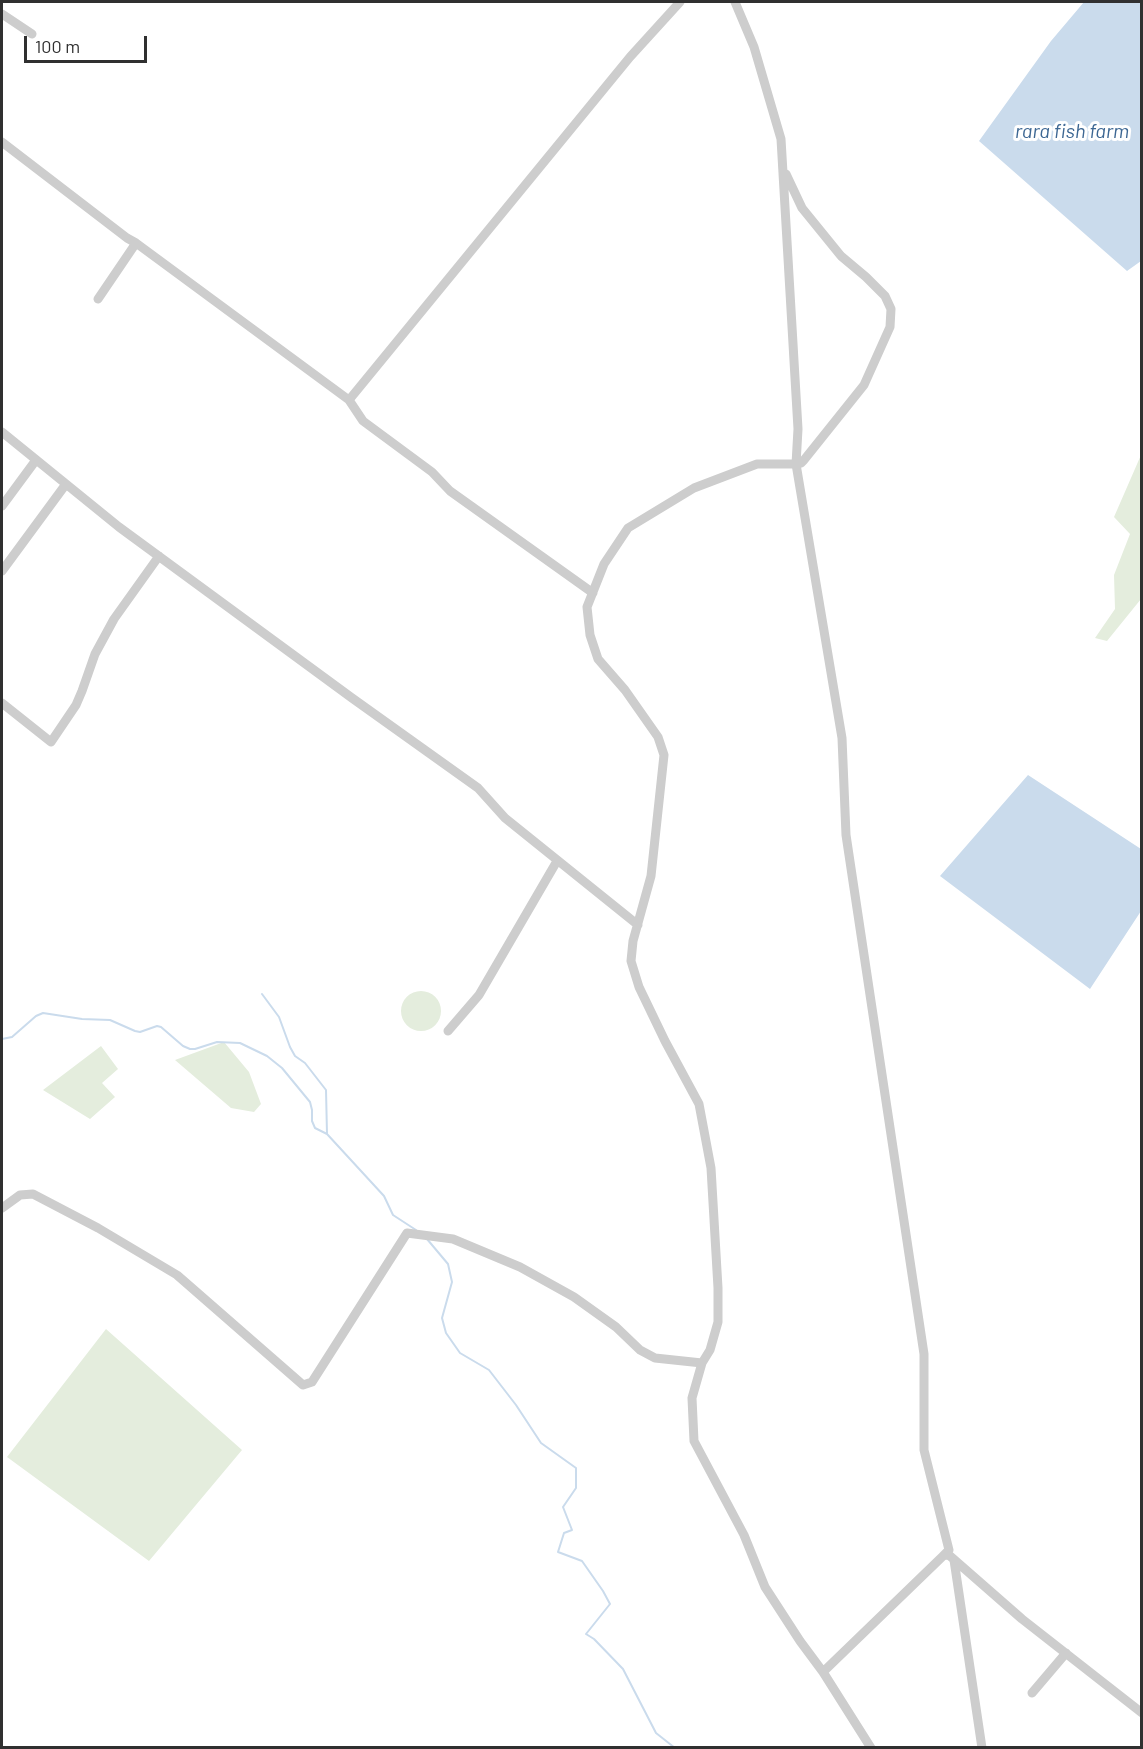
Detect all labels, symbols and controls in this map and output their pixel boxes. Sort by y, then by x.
scale bar [27,24,150,62]
text: 100 m [35,35,80,57]
water label: rara fish farm [1015,119,1129,143]

